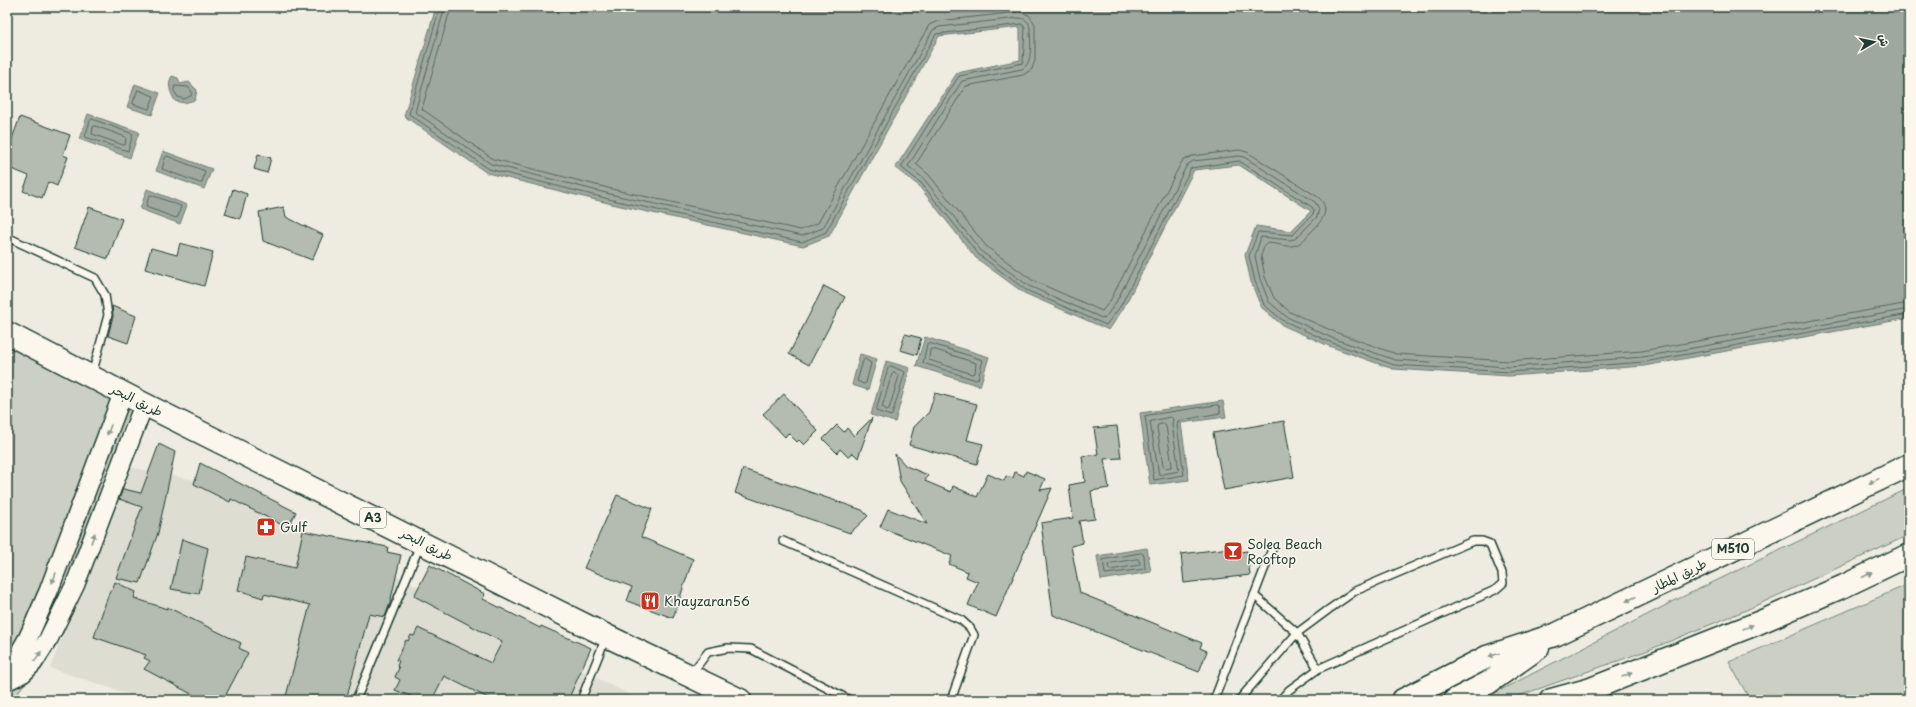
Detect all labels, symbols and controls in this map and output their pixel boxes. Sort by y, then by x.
north arrow [1854,22,1894,62]
text: ش [1875,33,1894,48]
street label: طريق البحر [107,378,166,421]
one-way arrow [106,424,112,436]
one-way arrow [1868,478,1880,484]
road number: A3 [360,508,386,528]
pharmacy icon: Gulf [255,516,277,538]
place label: Gulf [280,517,308,536]
street label: طريق البحر [397,522,456,565]
one-way arrow [90,532,96,544]
place label: Solea Beach Rooftop [1247,534,1322,568]
road number: M510 [1712,539,1754,559]
bar icon: Solea Beach Rooftop [1222,540,1244,562]
street label: طريق المطار [1647,553,1709,596]
one-way arrow [50,572,56,584]
one-way arrow [1861,572,1873,578]
restaurant icon: Khayzaran56 [639,590,661,612]
place label: Khayzaran56 [664,591,750,610]
one-way arrow [1625,595,1636,602]
one-way arrow [1742,623,1754,629]
one-way arrow [34,650,42,661]
one-way arrow [1487,652,1499,658]
one-way arrow [1622,672,1633,678]

